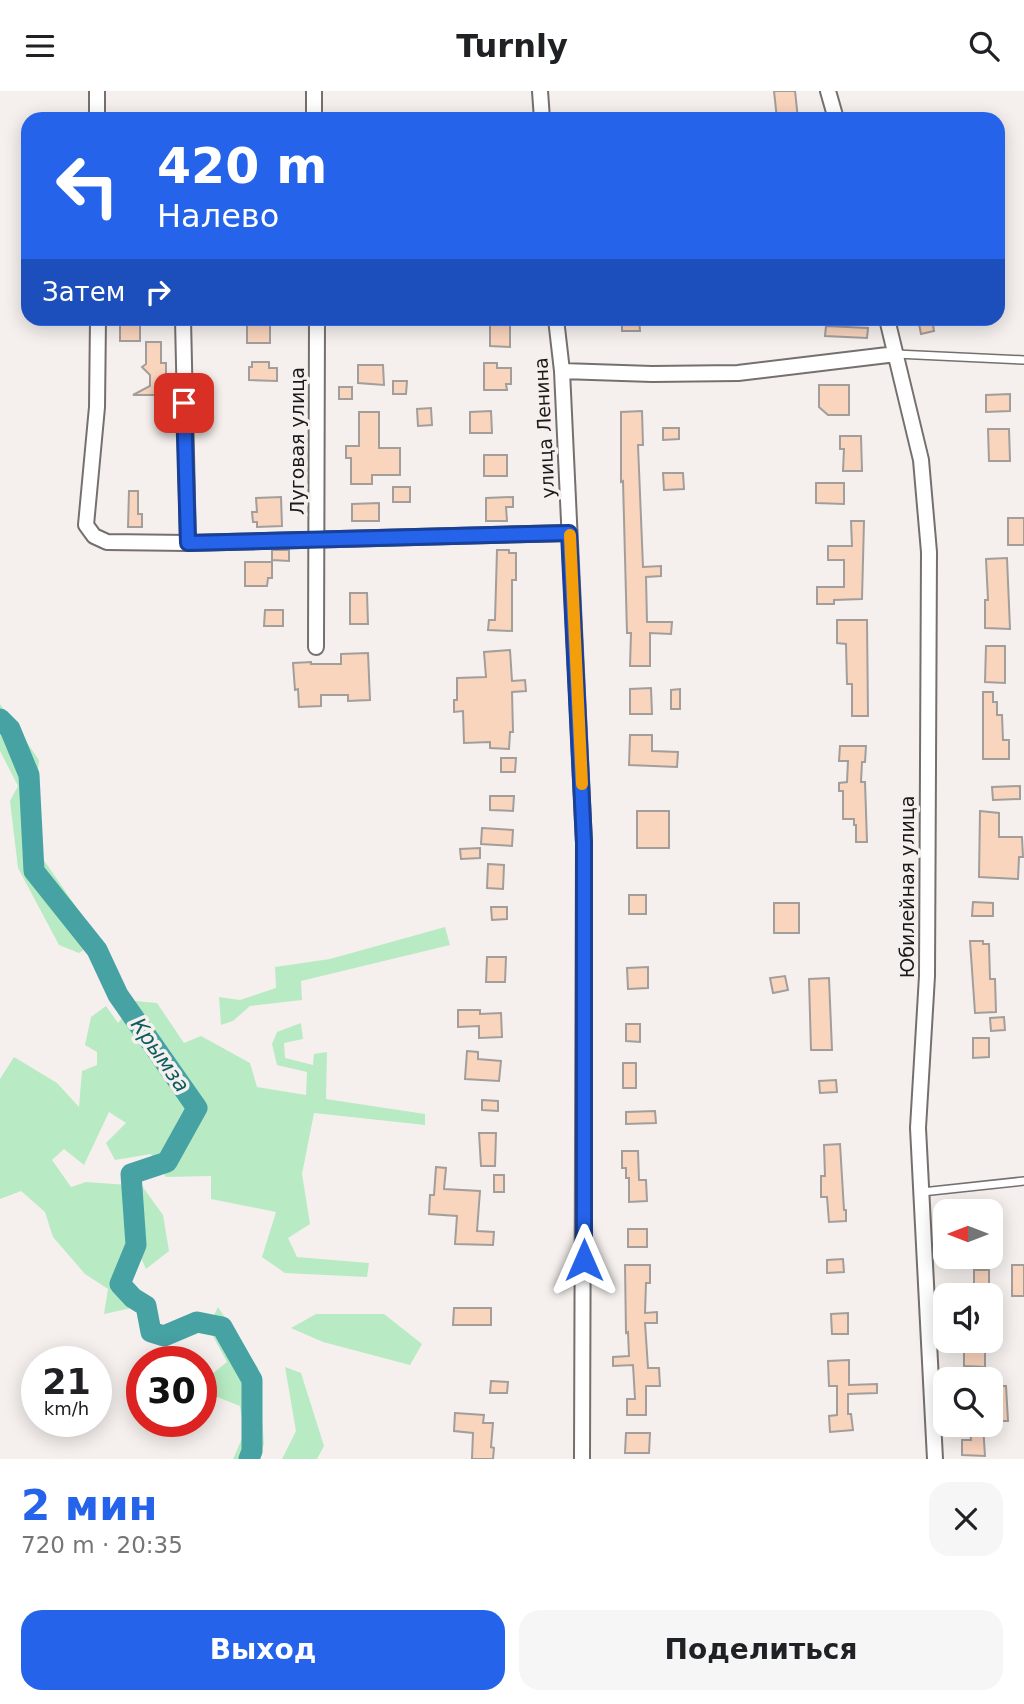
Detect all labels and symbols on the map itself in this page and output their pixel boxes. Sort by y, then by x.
street label: улица Ленина [529,357,559,499]
street label: Луговая улица [286,367,308,515]
pin [154,373,214,433]
street label: Юбилейная улица [896,796,918,978]
water label: Крымза [126,1013,194,1097]
north arrow [933,1199,1003,1269]
position arrow [547,1223,621,1297]
speed limit sign: 30 [126,1346,217,1437]

